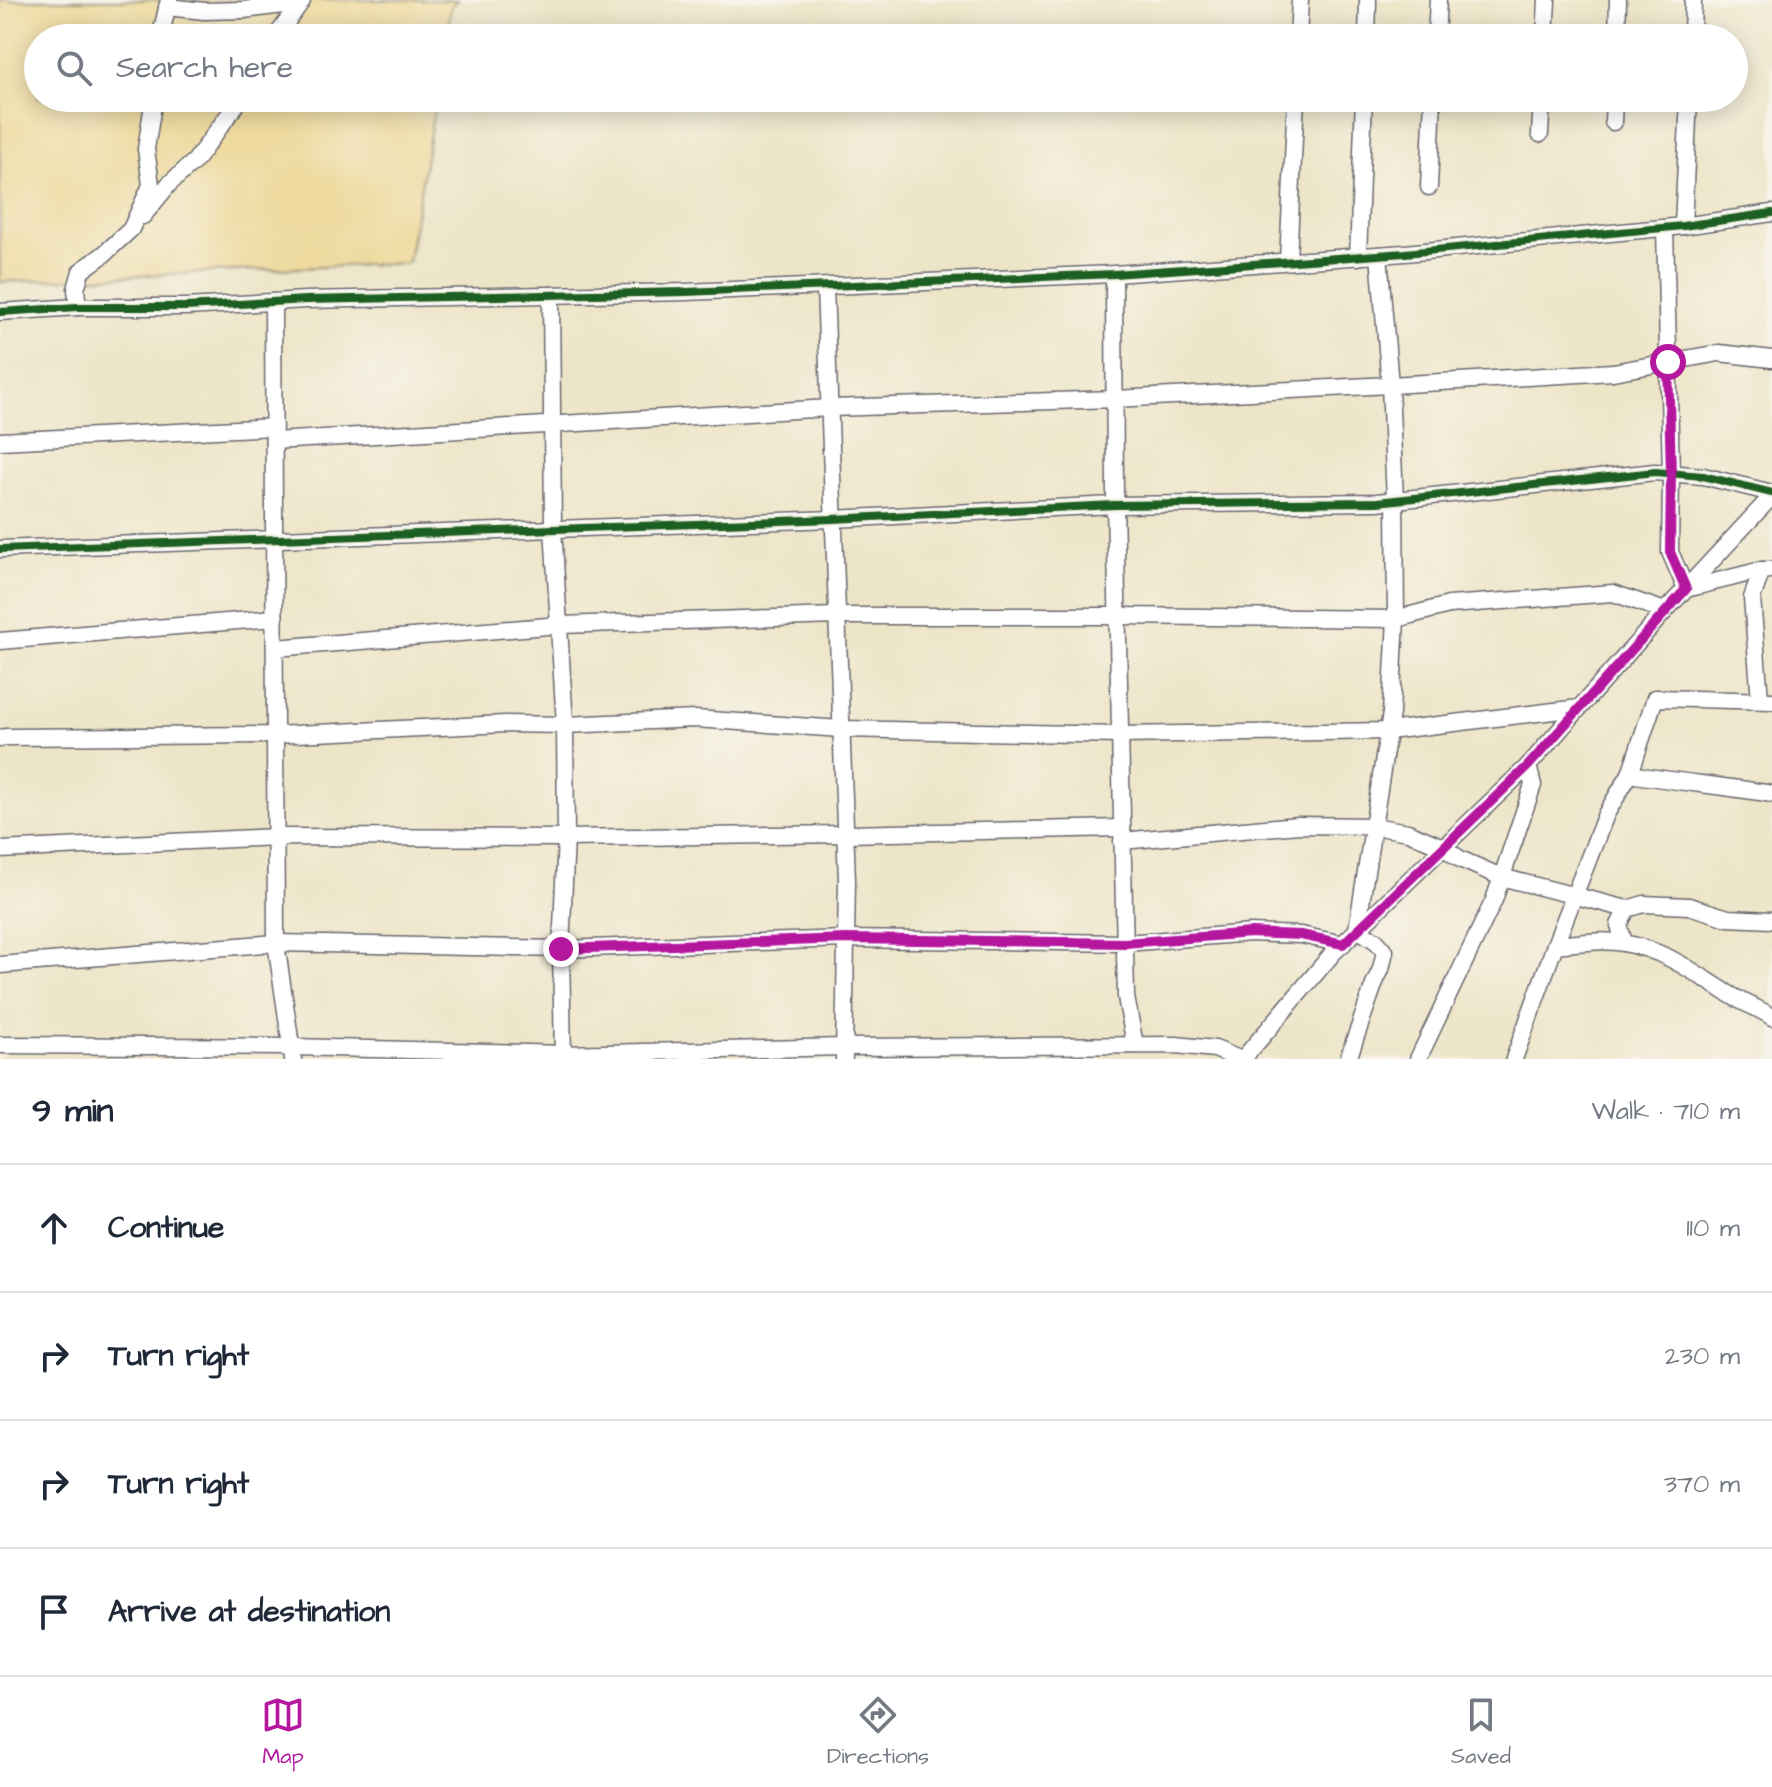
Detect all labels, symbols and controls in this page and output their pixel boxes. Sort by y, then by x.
search box [24,24,1748,112]
icon: search [52,46,96,90]
text: Search here [116,47,293,89]
route start [1650,344,1686,380]
route end [543,931,579,967]
text: 9 min [32,1087,114,1135]
text: Walk · 710 m [1591,1093,1740,1129]
icon: ahead [32,1206,76,1250]
text: Continue [108,1207,224,1249]
text: 110 m [1686,1210,1740,1246]
icon: right [32,1334,76,1378]
text: Turn right [108,1335,249,1377]
text: 230 m [1665,1338,1740,1374]
icon: right [32,1462,76,1506]
text: Turn right [108,1463,249,1505]
text: 370 m [1664,1466,1740,1502]
icon: arrive [32,1590,76,1634]
text: Arrive at destination [108,1591,390,1633]
tab: Map [261,1693,305,1772]
tab: Directions [827,1693,929,1772]
tab: Saved [1451,1693,1511,1772]

